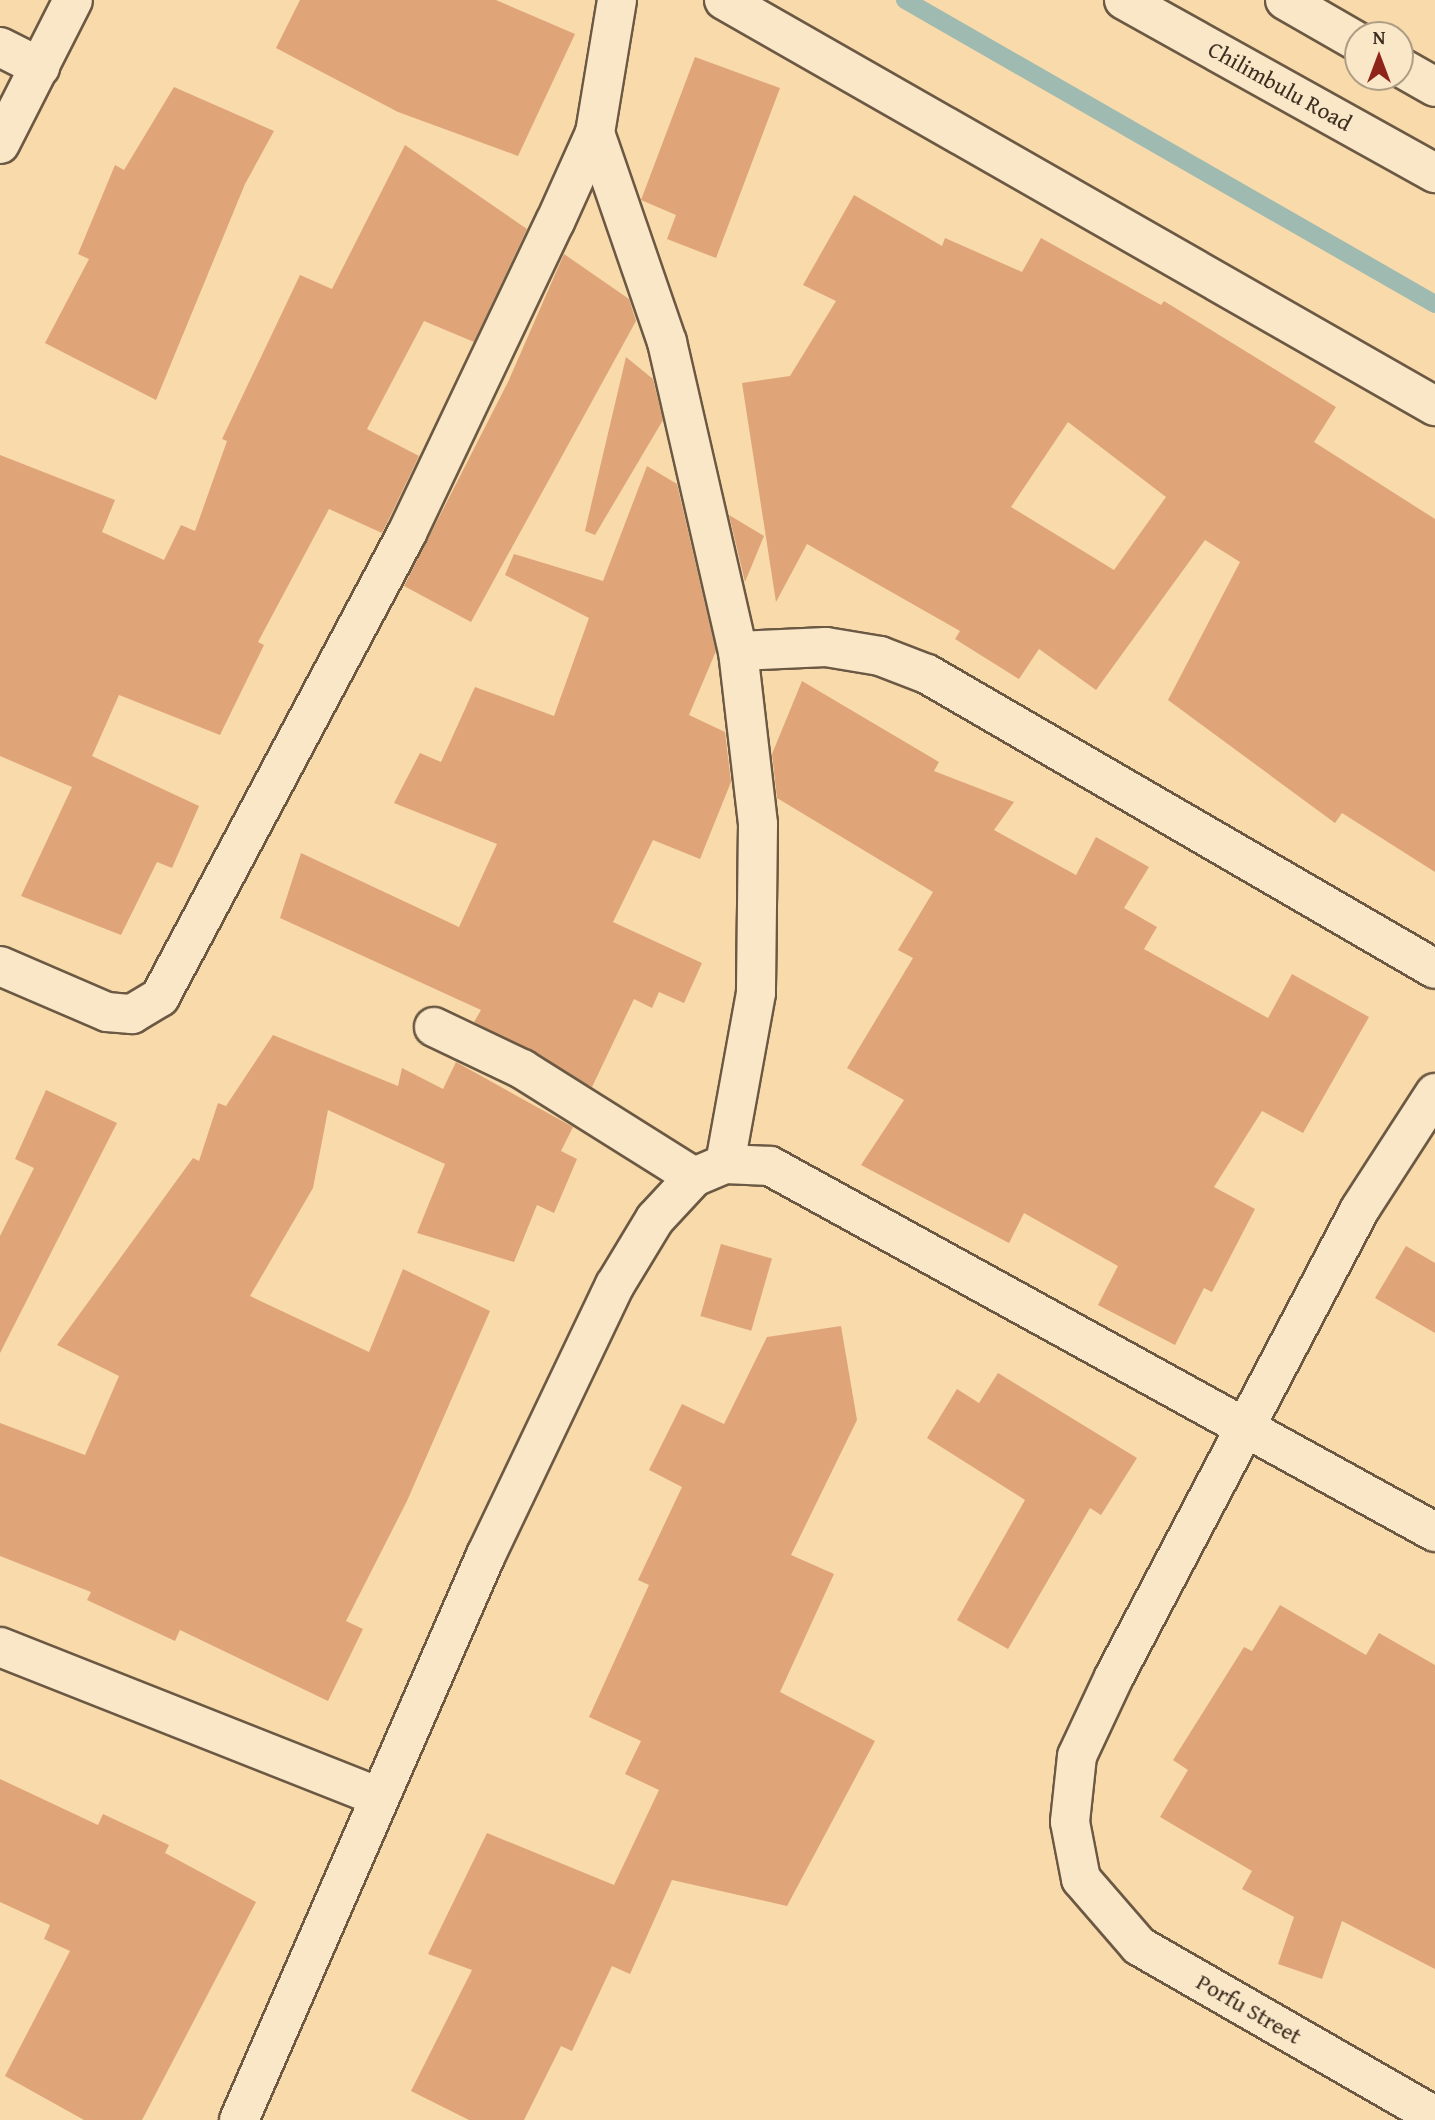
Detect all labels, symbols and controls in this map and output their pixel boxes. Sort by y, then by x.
north arrow [1344,21,1414,91]
text: N [1373,23,1385,51]
street label: Chilimbulu Road [1203,35,1357,137]
street label: Porfu Street [1192,1968,1306,2050]

